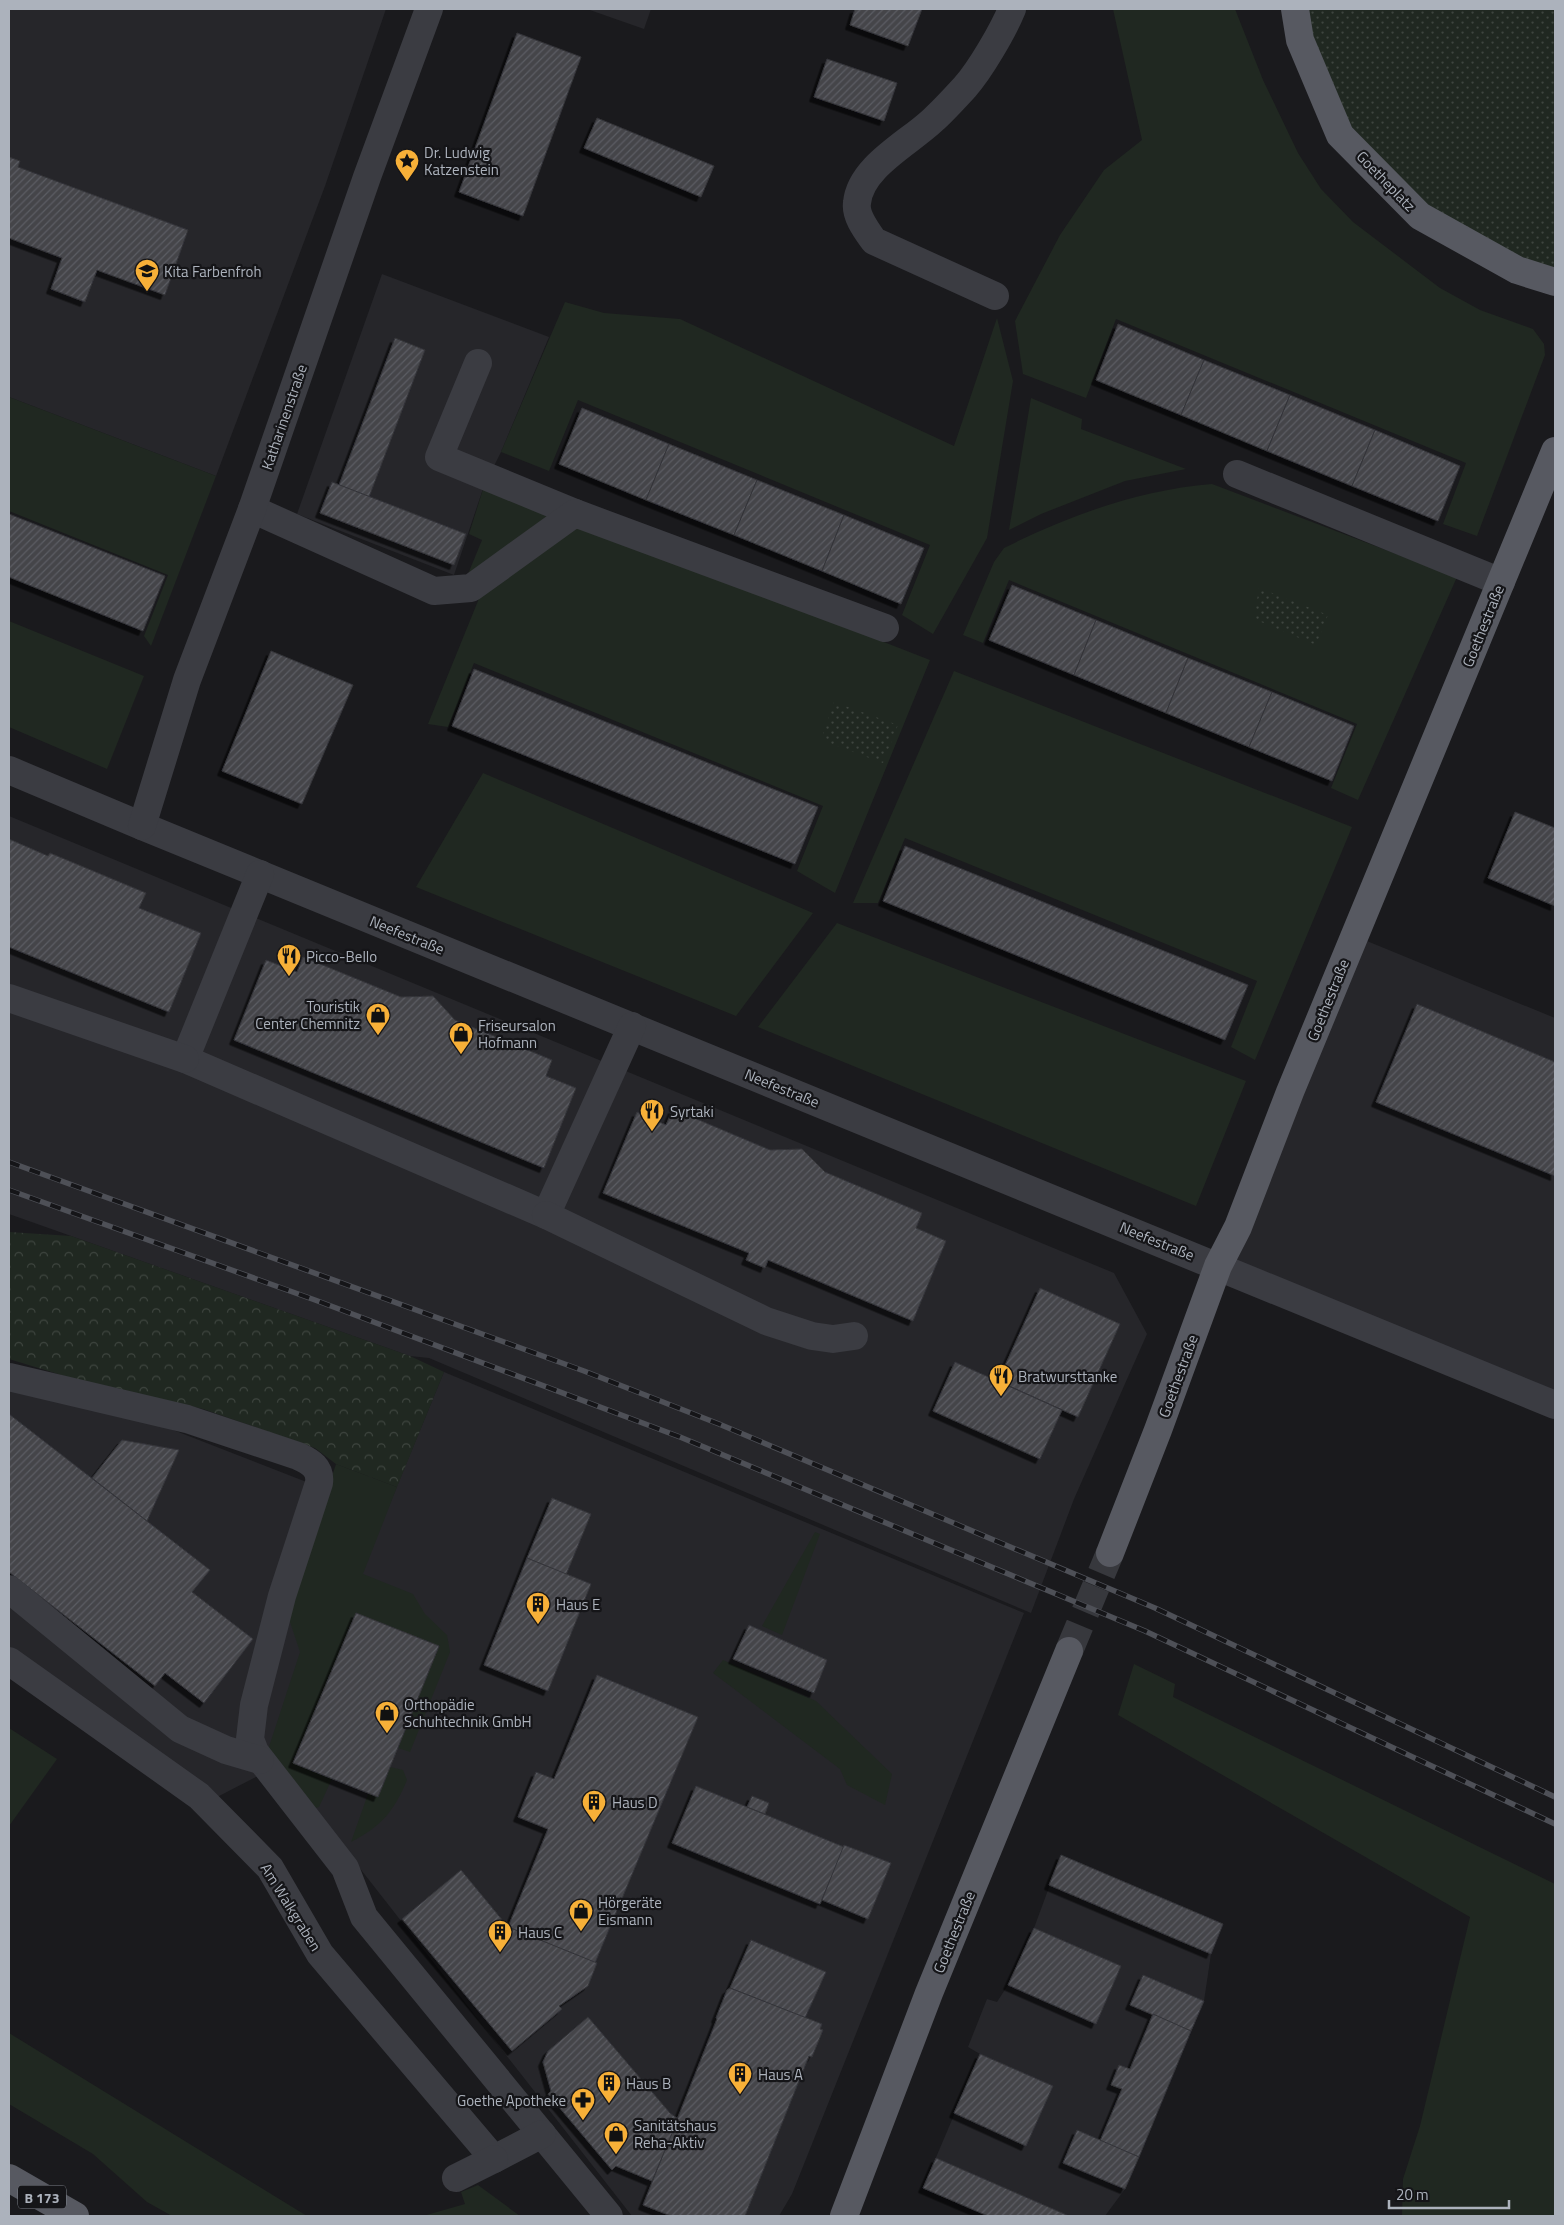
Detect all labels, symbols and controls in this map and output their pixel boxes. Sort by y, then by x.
place label: Dr. Ludwig Katzenstein [424,141,499,181]
street label: Goetheplatz [1351,145,1421,217]
place icon: Dr. Ludwig Katzenstein [394,148,420,182]
school or university icon: Kita Farbenfroh [134,258,160,292]
place label: Kita Farbenfroh [164,260,262,283]
street label: Katharinenstraße [255,361,313,473]
street label: Goethestraße [1456,581,1510,671]
street label: Neefestraße [366,910,448,960]
restaurant icon: Picco-Bello [276,943,302,977]
place label: Picco-Bello [306,945,377,968]
street label: Goethestraße [1301,955,1355,1045]
place label: Touristik Center Chemnitz [255,995,360,1035]
shop icon: Touristik Center Chemnitz [365,1002,391,1036]
place label: Friseursalon Hofmann [478,1014,556,1054]
shop icon: Friseursalon Hofmann [448,1021,474,1055]
street label: Neefestraße [741,1063,823,1113]
restaurant icon: Syrtaki [639,1098,665,1132]
place label: Syrtaki [670,1100,714,1123]
street label: Neefestraße [1116,1216,1198,1266]
street label: Goethestraße [1152,1331,1204,1421]
restaurant icon: Bratwursttanke [988,1363,1014,1397]
place label: Bratwursttanke [1018,1365,1117,1388]
building icon: Haus E [525,1591,551,1625]
place label: Haus E [556,1593,600,1616]
place label: Orthopädie Schuhtechnik GmbH [404,1693,532,1733]
shop icon: Orthopädie Schuhtechnik GmbH [374,1700,400,1734]
building icon: Haus D [581,1789,607,1823]
place label: Haus D [612,1791,658,1814]
street label: Am Walkgraben [255,1859,327,1955]
street label: Goethestraße [927,1887,981,1977]
place label: Hörgeräte Eismann [598,1891,662,1931]
shop icon: Hörgeräte Eismann [568,1898,594,1932]
building icon: Haus C [487,1919,513,1953]
place label: Haus C [518,1921,562,1944]
building icon: Haus A [727,2061,753,2095]
place label: Haus A [758,2063,803,2086]
building icon: Haus B [596,2070,622,2104]
place label: Haus B [626,2072,671,2095]
pharmacy icon: Goethe Apotheke [570,2087,596,2121]
place label: Goethe Apotheke [457,2089,566,2112]
place label: Sanitätshaus Reha-Aktiv [634,2114,717,2154]
shop icon: Sanitätshaus Reha-Aktiv [603,2121,629,2155]
scale bar [1389,2178,1509,2210]
text: 20 m [1396,2183,1429,2206]
road number: B 173 [18,2186,66,2208]

